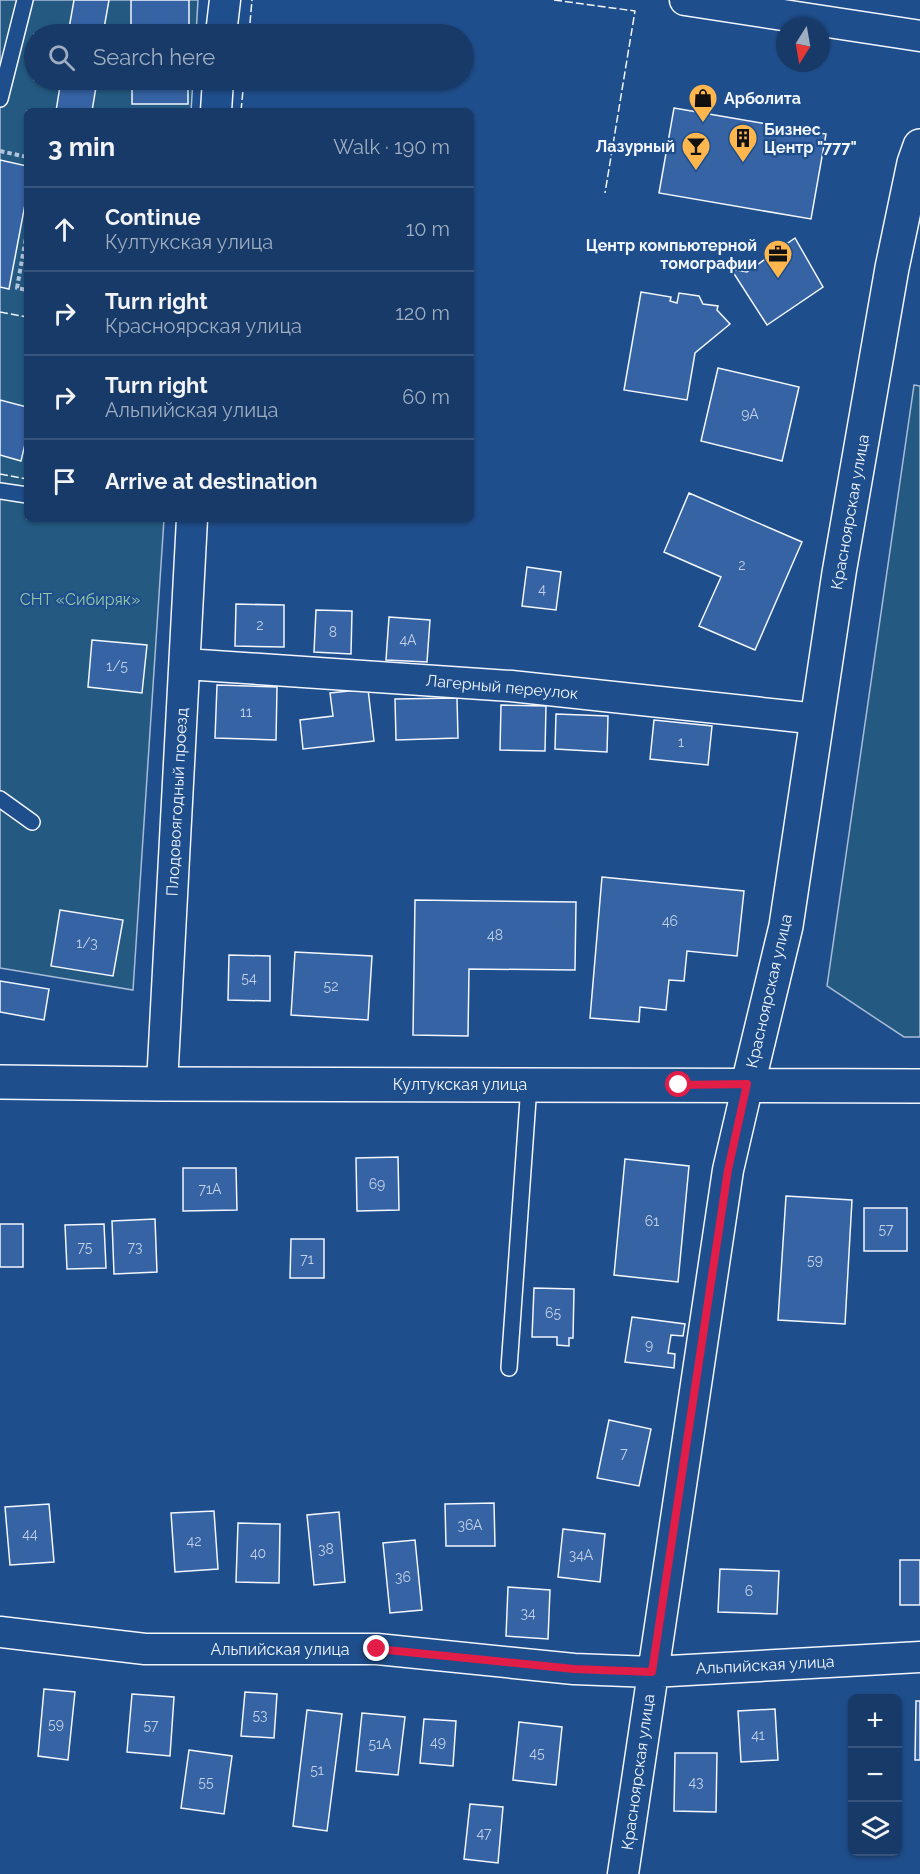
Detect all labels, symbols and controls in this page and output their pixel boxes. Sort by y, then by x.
north arrow [776,18,830,72]
search box [24,24,474,90]
icon: search [45,41,78,74]
text: Search here [93,44,215,70]
shop icon: Арболита [687,82,719,124]
place label: Арболита [724,89,801,108]
place label: Бизнес Центр "777" [764,120,857,157]
building icon: Бизнес Центр "777" [727,122,759,164]
bar icon: Лазурный [680,130,712,172]
text: 3 min [48,132,115,162]
text: Walk · 190 m [333,135,450,159]
place label: Лазурный [596,137,675,156]
text: Continue [105,204,201,230]
icon: ahead [48,213,81,246]
text: 10 m [406,217,450,241]
text: Култукская улица [105,230,273,254]
place label: Центр компьютерной томографии [586,236,757,273]
office icon: Центр компьютерной томографии [762,238,794,280]
text: Turn right [105,288,208,314]
icon: right [48,297,81,330]
text: 120 m [395,301,450,325]
text: Красноярская улица [105,314,302,338]
text: Turn right [105,372,208,398]
icon: right [48,381,81,414]
text: 60 m [402,385,450,409]
text: Альпийская улица [105,398,279,422]
house number: 9А [741,406,759,422]
street label: Красноярская улица [827,433,873,591]
icon: arrive [48,465,81,498]
text: Arrive at destination [105,468,318,494]
house number: 2 [738,557,746,573]
house number: 4 [538,581,546,597]
park label: СНТ «Сибиряк» [20,590,140,609]
house number: 2 [256,617,264,633]
house number: 8 [329,624,337,640]
house number: 4А [399,632,417,648]
house number: 1/5 [106,658,128,674]
street label: Лагерный переулок [425,671,579,703]
house number: 11 [240,704,252,720]
street label: Плодовоягодный проезд [163,707,191,897]
house number: 1 [678,734,684,750]
street label: Красноярская улица [742,912,796,1070]
house number: 46 [662,913,678,929]
house number: 48 [487,927,503,943]
house number: 1/3 [76,935,98,951]
house number: 54 [241,970,257,986]
house number: 52 [324,978,338,994]
route start [665,1071,691,1097]
street label: Култукская улица [393,1075,527,1094]
house number: 69 [369,1176,385,1192]
house number: 71А [199,1181,222,1197]
house number: 61 [645,1213,659,1229]
house number: 57 [878,1221,894,1237]
house number: 75 [78,1239,93,1255]
house number: 73 [128,1239,142,1255]
house number: 71 [300,1251,314,1267]
house number: 59 [807,1252,823,1268]
house number: 65 [545,1305,561,1321]
house number: 9 [645,1337,653,1353]
house number: 7 [620,1445,628,1461]
house number: 36А [457,1517,483,1533]
house number: 44 [22,1526,38,1542]
house number: 42 [187,1533,201,1549]
house number: 38 [318,1541,334,1557]
house number: 40 [250,1545,266,1561]
house number: 34А [569,1547,594,1563]
house number: 36 [395,1569,411,1585]
house number: 6 [745,1583,753,1599]
house number: 34 [520,1605,536,1621]
route end [363,1635,389,1661]
street label: Альпийская улица [211,1640,349,1659]
street label: Альпийская улица [695,1652,835,1678]
street label: Красноярская улица [618,1693,658,1851]
map controls [848,1694,902,1856]
button: + [848,1694,902,1748]
house number: 53 [252,1707,268,1723]
house number: 59 [48,1716,64,1732]
house number: 57 [143,1717,159,1733]
house number: 41 [751,1727,765,1743]
house number: 49 [430,1734,446,1750]
house number: 51А [368,1736,392,1752]
house number: 45 [529,1745,545,1761]
button: − [848,1748,902,1802]
house number: 51 [310,1762,324,1778]
house number: 55 [198,1774,214,1790]
house number: 43 [688,1774,704,1790]
button: layers [848,1802,902,1856]
house number: 47 [476,1825,492,1841]

